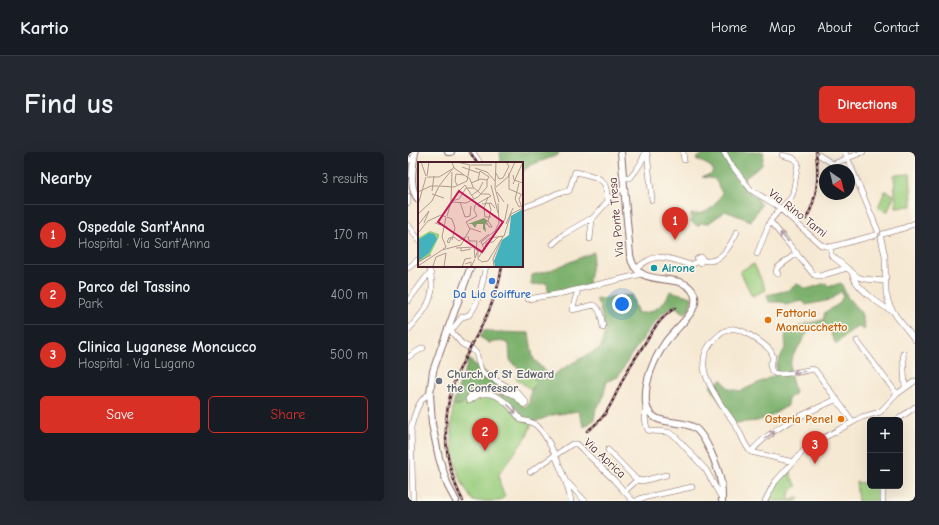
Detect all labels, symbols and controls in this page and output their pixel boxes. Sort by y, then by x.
text: Kartio [20,17,69,39]
text: Home [711,19,747,36]
text: Map [769,19,795,36]
text: About [817,19,852,36]
text: Contact [874,19,919,36]
button: Directions [819,86,915,123]
text: Find us [24,88,113,120]
inset map [418,162,523,267]
north arrow [819,164,855,200]
text: Nearby [40,169,91,188]
text: 3 results [322,171,368,186]
street label: Via Ponte Tresa [606,177,626,257]
street label: Via Rino Tami [766,186,830,240]
pin: 1 [662,207,688,240]
text: Ospedale Sant'Anna [78,218,205,236]
text: 1 [50,227,56,242]
text: 170 m [334,227,368,242]
one-way arrow [779,232,788,242]
text: Hospital · Via Sant'Anna [78,236,210,251]
place label: Airone [662,261,695,275]
marker: Airone [649,263,659,273]
marker: Da Lia Coiffure [487,276,497,286]
text: Parco del Tassino [78,278,190,296]
text: 2 [50,287,56,302]
text: 400 m [331,287,368,302]
place label: Da Lia Coiffure [453,287,531,301]
your location [612,294,632,314]
text: Park [78,296,103,311]
place label: Fattoria Moncucchetto [776,306,848,334]
marker: Fattoria Moncucchetto [763,315,773,325]
text: Clinica Luganese Moncucco [78,338,257,356]
text: 3 [50,347,56,362]
text: 500 m [330,347,368,362]
text: Hospital · Via Lugano [78,356,195,371]
place label: Church of St Edward the Confessor [446,367,554,395]
one-way arrow [793,368,806,376]
marker: Church of St Edward the Confessor [434,376,444,386]
button: Save [40,396,200,433]
button: Share [208,396,368,433]
one-way arrow [508,404,517,414]
place label: Osteria Penel [765,412,833,426]
marker: Osteria Penel [836,414,846,424]
map controls [867,417,903,489]
button: + [867,417,903,453]
pin: 2 [472,418,498,451]
one-way arrow [764,431,775,440]
pin: 3 [802,431,828,464]
street label: Via Aprica [581,435,629,481]
button: − [867,453,903,489]

